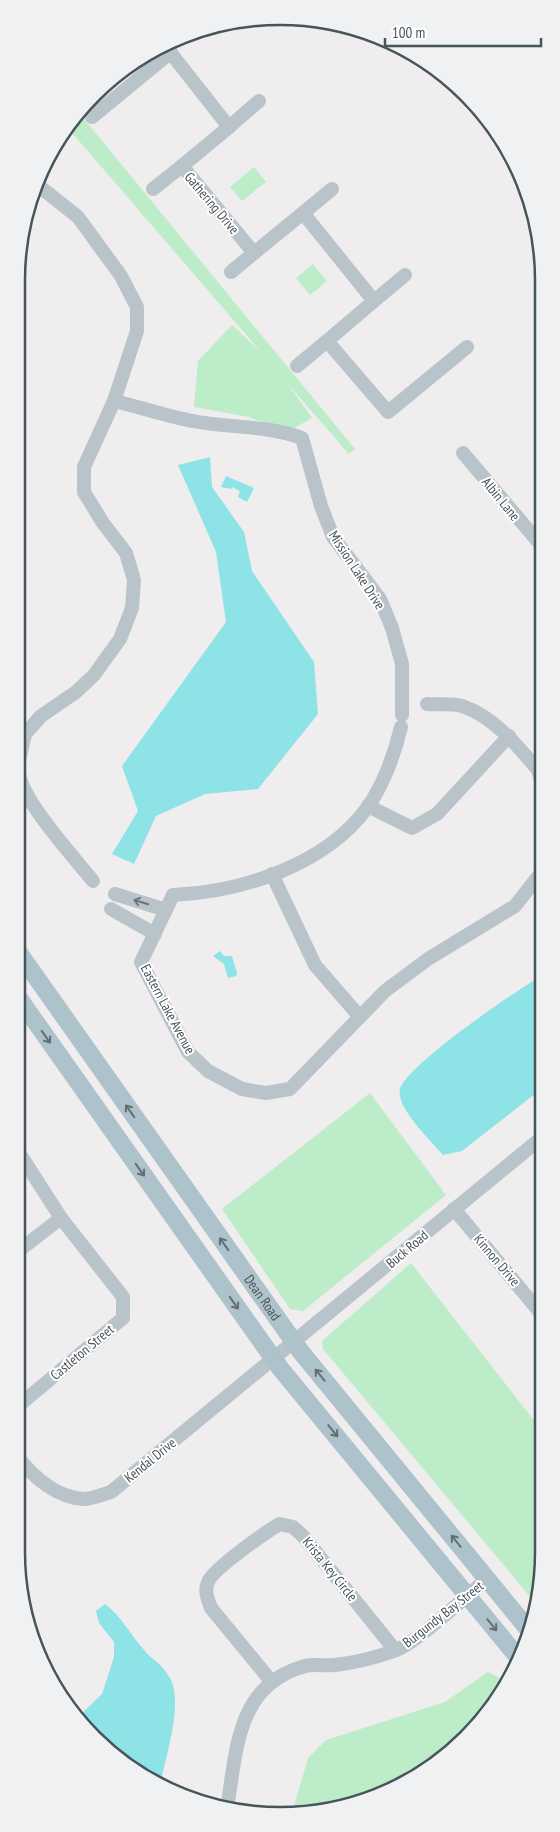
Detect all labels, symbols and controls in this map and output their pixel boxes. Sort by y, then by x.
scale bar [385,15,541,47]
text: 100 m [392,23,425,42]
street label: Gathering Drive [181,168,243,238]
street label: Albin Lane [478,473,524,525]
street label: Mission Lake Drive [325,527,389,613]
one-way arrow [133,896,149,906]
street label: Eastern Lake Avenue [137,961,199,1057]
one-way arrow [41,1030,51,1044]
one-way arrow [125,1104,135,1118]
one-way arrow [135,1163,145,1177]
street label: Buck Road [382,1226,432,1272]
street label: Kinnon Drive [470,1230,524,1290]
one-way arrow [219,1237,229,1251]
street label: Dean Road [240,1271,285,1324]
one-way arrow [228,1296,239,1309]
street label: Castleton Street [47,1320,118,1384]
one-way arrow [314,1369,325,1382]
one-way arrow [327,1425,338,1438]
street label: Kendal Drive [120,1433,180,1486]
street label: Krista Key Circle [299,1533,362,1605]
one-way arrow [451,1535,462,1548]
street label: Burgundy Bay Street [399,1577,487,1651]
one-way arrow [486,1619,497,1632]

